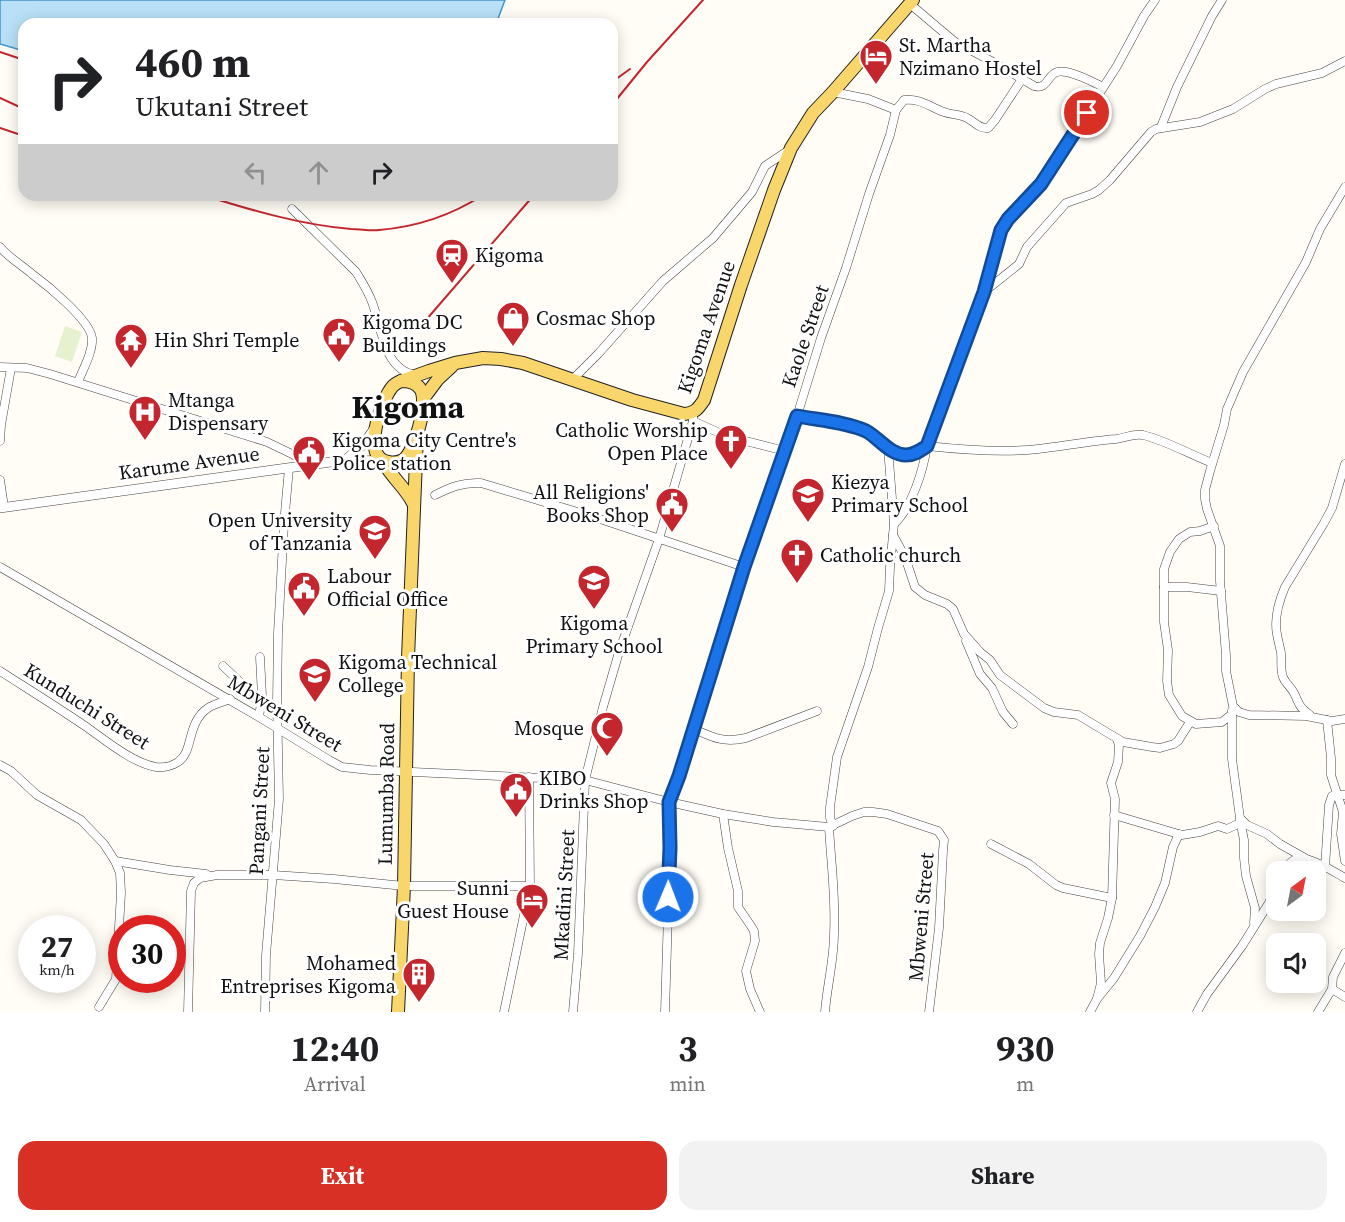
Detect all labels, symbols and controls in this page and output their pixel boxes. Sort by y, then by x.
place label: St. Martha Nzimano Hostel [899,31,1042,82]
text: 460 m [135,33,250,91]
hotel icon: St. Martha Nzimano Hostel [858,38,894,85]
icon: right [36,42,114,120]
pin [1061,87,1112,138]
text: Ukutani Street [135,88,308,125]
icon: arrive [1070,96,1103,129]
icon: left [239,156,272,189]
icon: ahead [302,156,335,189]
icon: right [365,156,398,189]
station icon: Kigoma [434,237,470,284]
place label: Kigoma [475,241,544,269]
street label: Kigoma Avenue [670,257,742,397]
street label: Kaole Street [774,281,836,391]
shop icon: Cosmac Shop [495,300,531,347]
place label: Cosmac Shop [536,304,655,332]
place label: Kigoma DC Buildings [362,308,462,359]
public building icon: Kigoma DC Buildings [321,316,357,363]
temple icon: Hin Shri Temple [113,322,149,369]
place label: Hin Shri Temple [154,326,299,354]
district label: Kigoma [351,385,466,429]
place label: Mtanga Dispensary [168,386,269,437]
hospital icon: Mtanga Dispensary [127,394,163,441]
place label: Catholic Worship Open Place [555,416,708,467]
church icon: Catholic Worship Open Place [713,423,749,470]
place label: Kigoma City Centre's Police station [332,426,516,477]
public building icon: Kigoma City Centre's Police station [291,434,327,481]
street label: Karume Avenue [117,439,261,487]
place label: Kiezya Primary School [831,468,968,519]
school or university icon: Kiezya Primary School [790,476,826,523]
place label: All Religions' Books Shop [533,478,649,529]
public building icon: All Religions' Books Shop [654,486,690,533]
place label: Open University of Tanzania [208,506,353,557]
school or university icon: Open University of Tanzania [357,513,393,560]
church icon: Catholic church [779,537,815,584]
place label: Catholic church [820,541,961,569]
place label: Labour Official Office [327,562,448,613]
school or university icon: Kigoma Primary School [576,563,612,610]
public building icon: Labour Official Office [286,570,322,617]
place label: Kigoma Primary School [525,609,663,660]
place label: Kigoma Technical College [338,648,497,699]
street label: Kunduchi Street [19,656,156,756]
school or university icon: Kigoma Technical College [297,656,333,703]
street label: Mbweni Street [222,668,348,759]
mosque icon: Mosque [589,710,625,757]
place label: Mosque [514,714,584,742]
street label: Lumumba Road [371,722,401,865]
street label: Pangani Street [242,746,276,876]
place label: KIBO Drinks Shop [539,764,648,815]
public building icon: KIBO Drinks Shop [498,771,534,818]
street label: Mkadini Street [547,828,581,961]
street label: Mbweni Street [901,851,941,983]
north arrow [1266,861,1326,921]
map controls [1266,861,1326,993]
position arrow [636,865,700,929]
place label: Sunni Guest House [397,874,509,925]
hotel icon: Sunni Guest House [514,882,550,929]
speed limit sign: 30 [108,915,186,993]
text: 27 [41,926,73,967]
button: sound [1266,933,1326,993]
place label: Mohamed Entreprises Kigoma [220,949,397,1000]
building icon: Mohamed Entreprises Kigoma [401,956,437,1003]
text: km/h [39,959,75,980]
text: 12:40 [290,1024,379,1073]
text: 3 [678,1024,697,1073]
text: 930 [996,1024,1055,1073]
text: Arrival [304,1070,366,1098]
text: min [670,1070,706,1098]
text: m [1016,1070,1034,1098]
button: Exit [18,1141,667,1210]
button: Share [679,1141,1327,1210]

